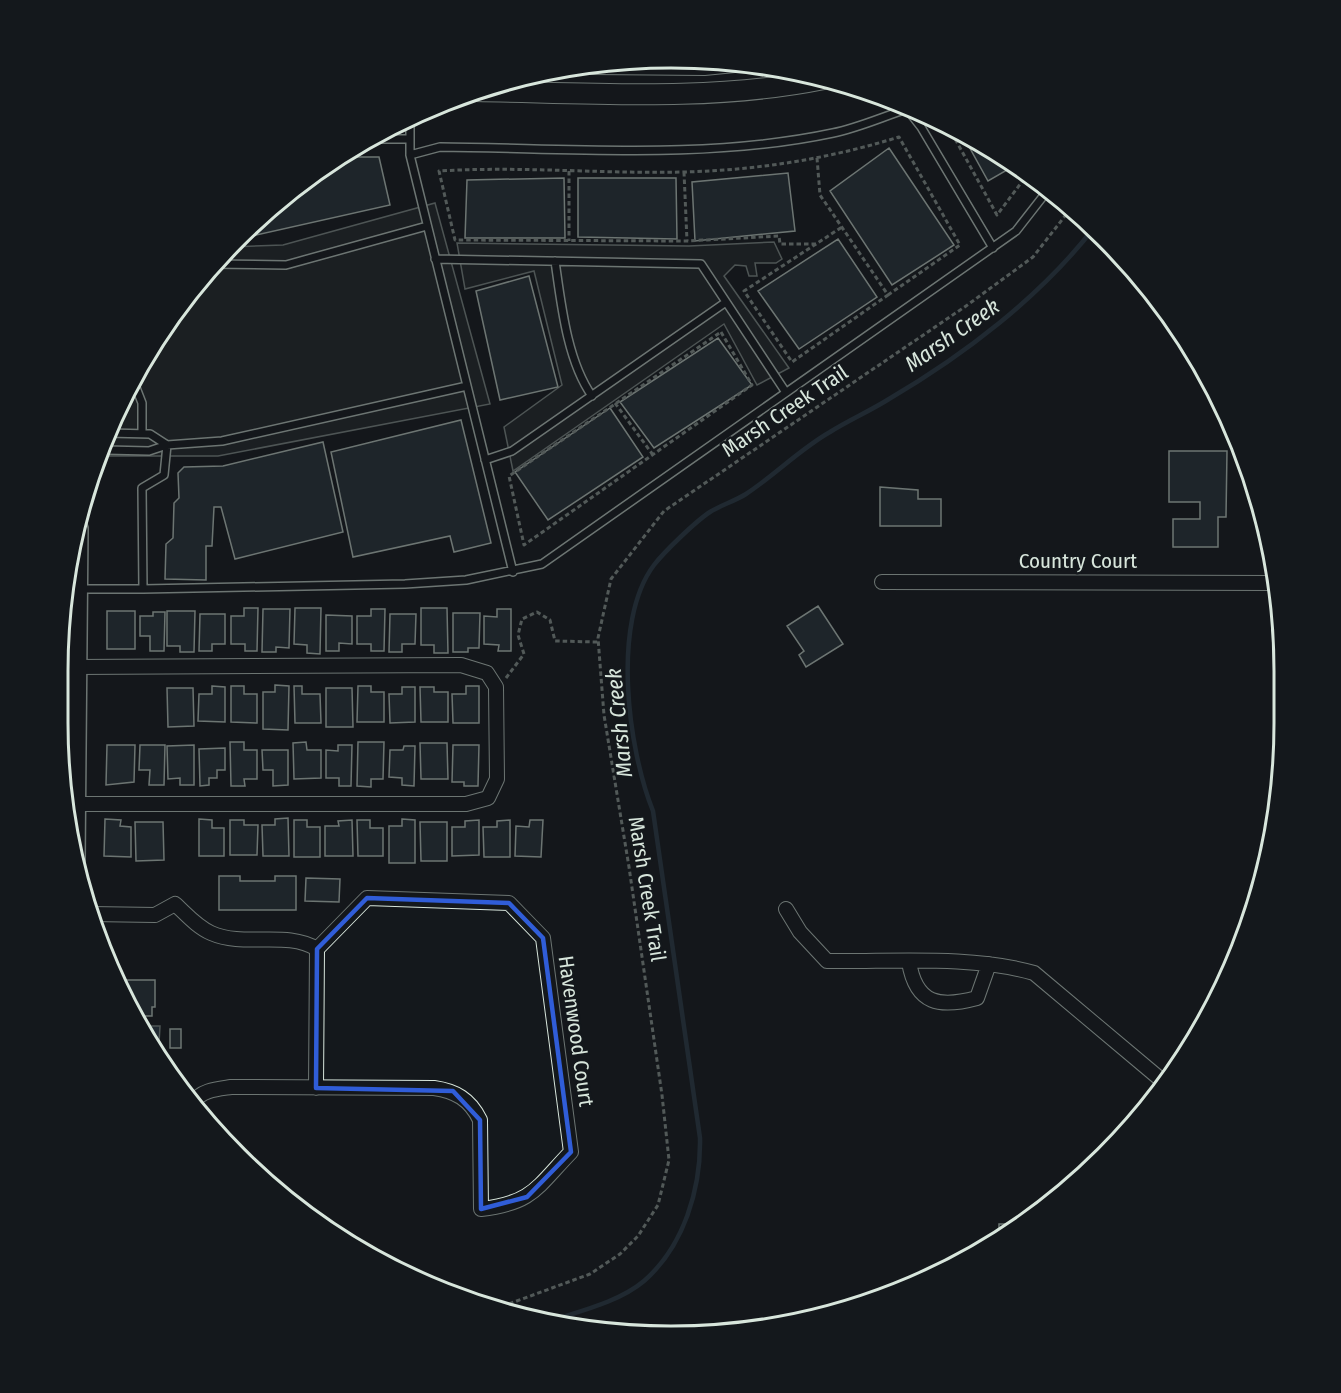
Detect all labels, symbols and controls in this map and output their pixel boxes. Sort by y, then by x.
water label: Marsh Creek [899,292,1005,377]
street label: Marsh Creek Trail [717,359,853,463]
street label: Country Court [1019,548,1137,574]
water label: Marsh Creek [600,667,638,779]
street label: Marsh Creek Trail [623,815,671,964]
street label: Havenwood Court [553,954,599,1108]

